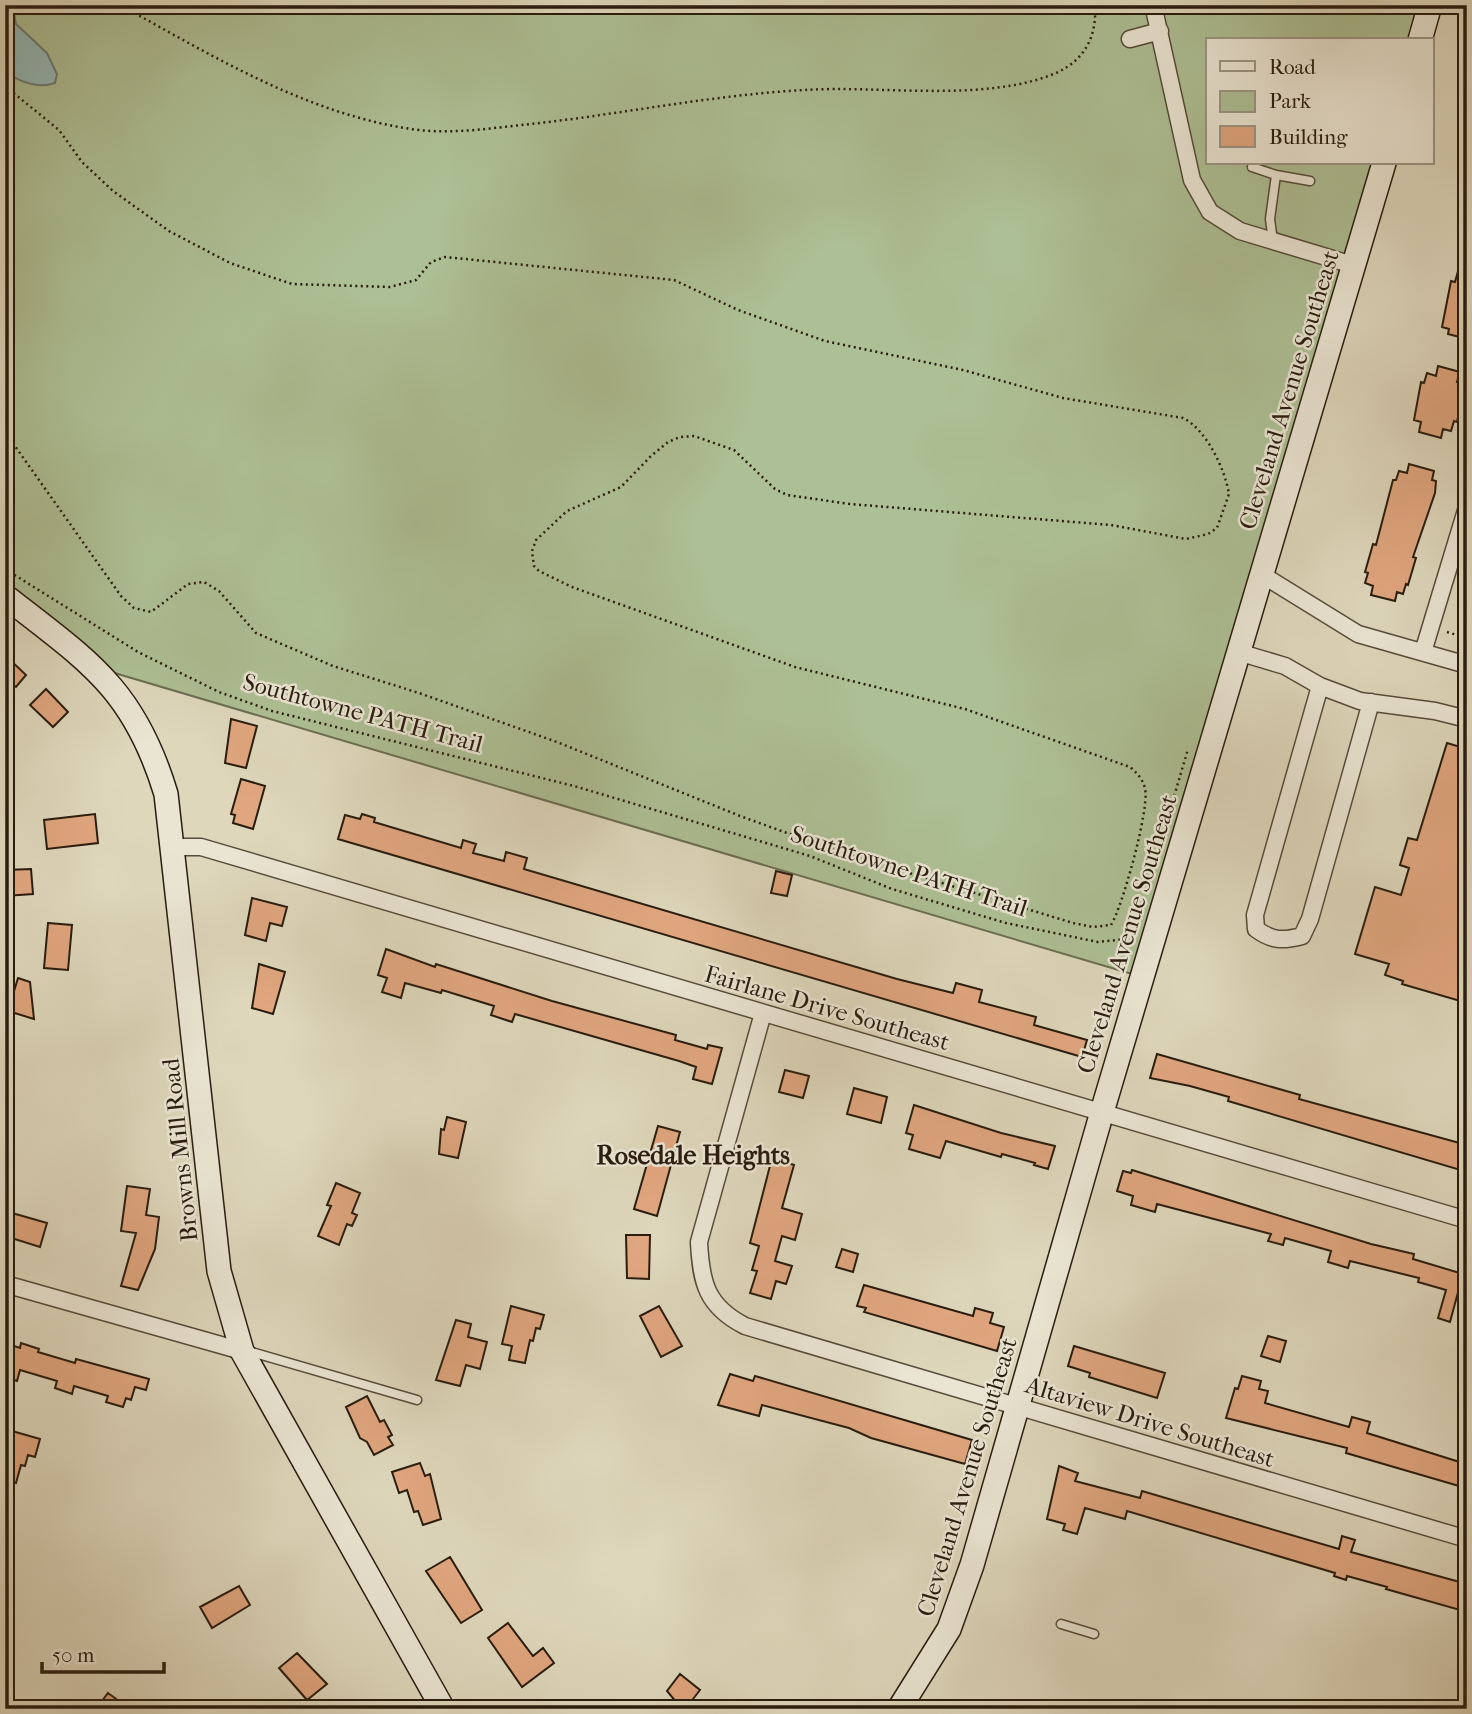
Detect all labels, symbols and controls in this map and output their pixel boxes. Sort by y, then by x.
legend [1206,38,1434,164]
text: Road [1269,55,1316,79]
text: Park [1269,89,1311,113]
text: Building [1269,125,1348,149]
street label: Cleveland Avenue Southeast [1233,247,1345,533]
street label: Southtowne PATH Trail [240,668,486,759]
street label: Cleveland Avenue Southeast [1071,791,1183,1077]
street label: Southtowne PATH Trail [787,820,1031,923]
street label: Fairlane Drive Southeast [701,960,953,1057]
street label: Browns Mill Road [156,1056,204,1243]
district label: Rosedale Heights [596,1140,790,1171]
street label: Cleveland Avenue Southeast [911,1334,1023,1620]
street label: Altaview Drive Southeast [1021,1370,1278,1473]
scale bar [42,1630,164,1674]
text: 50 m [52,1643,95,1667]

